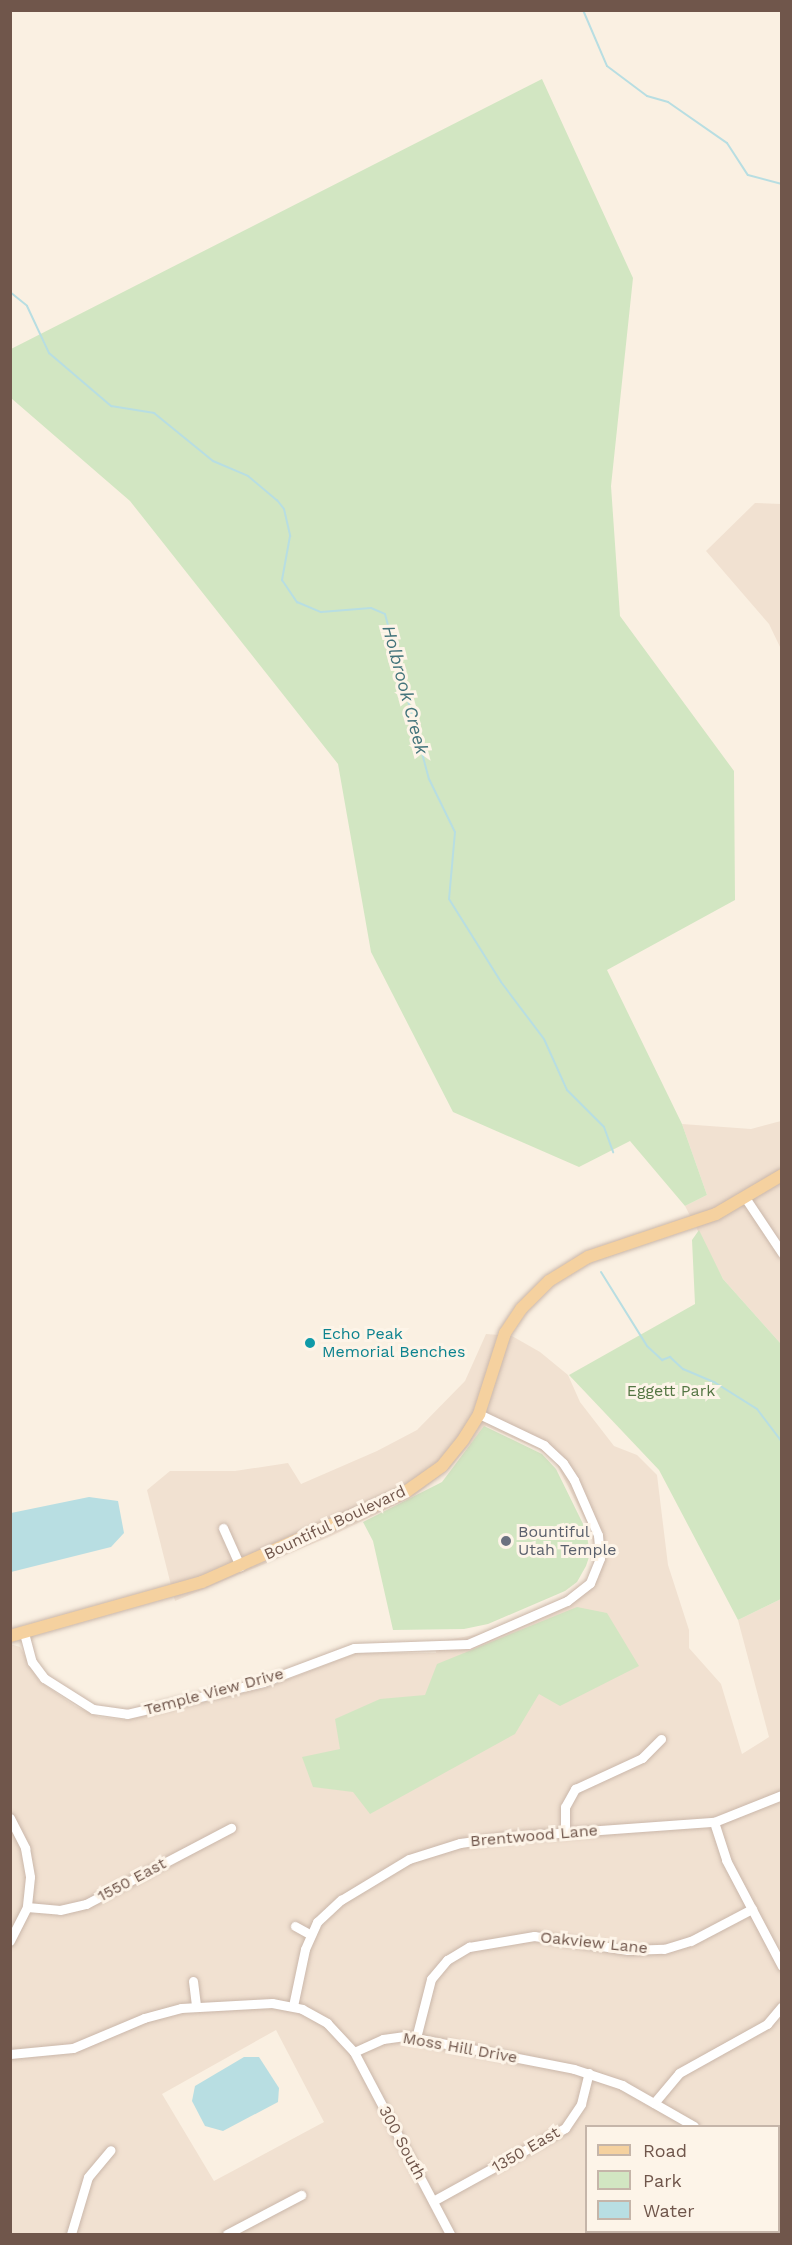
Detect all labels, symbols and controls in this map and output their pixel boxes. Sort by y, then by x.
water label: Holbrook Creek [377,623,433,757]
place label: Echo Peak Memorial Benches [322,1324,466,1362]
marker: Echo Peak Memorial Benches [303,1336,317,1350]
park label: Eggett Park [627,1381,715,1401]
street label: Bountiful Boulevard [261,1482,409,1564]
place label: Bountiful Utah Temple [518,1522,617,1560]
marker: Bountiful Utah Temple [499,1534,513,1548]
street label: Temple View Drive [142,1664,286,1720]
street label: Brentwood Lane [469,1821,599,1851]
street label: 1550 East [95,1854,169,1906]
street label: Oakview Lane [539,1928,649,1958]
street label: Moss Hill Drive [401,2028,519,2068]
street label: 300 South [375,2103,429,2183]
street label: 1350 East [489,2123,563,2177]
legend [585,2125,780,2233]
text: Road [643,2140,687,2161]
text: Park [643,2170,682,2191]
text: Water [643,2200,695,2221]

